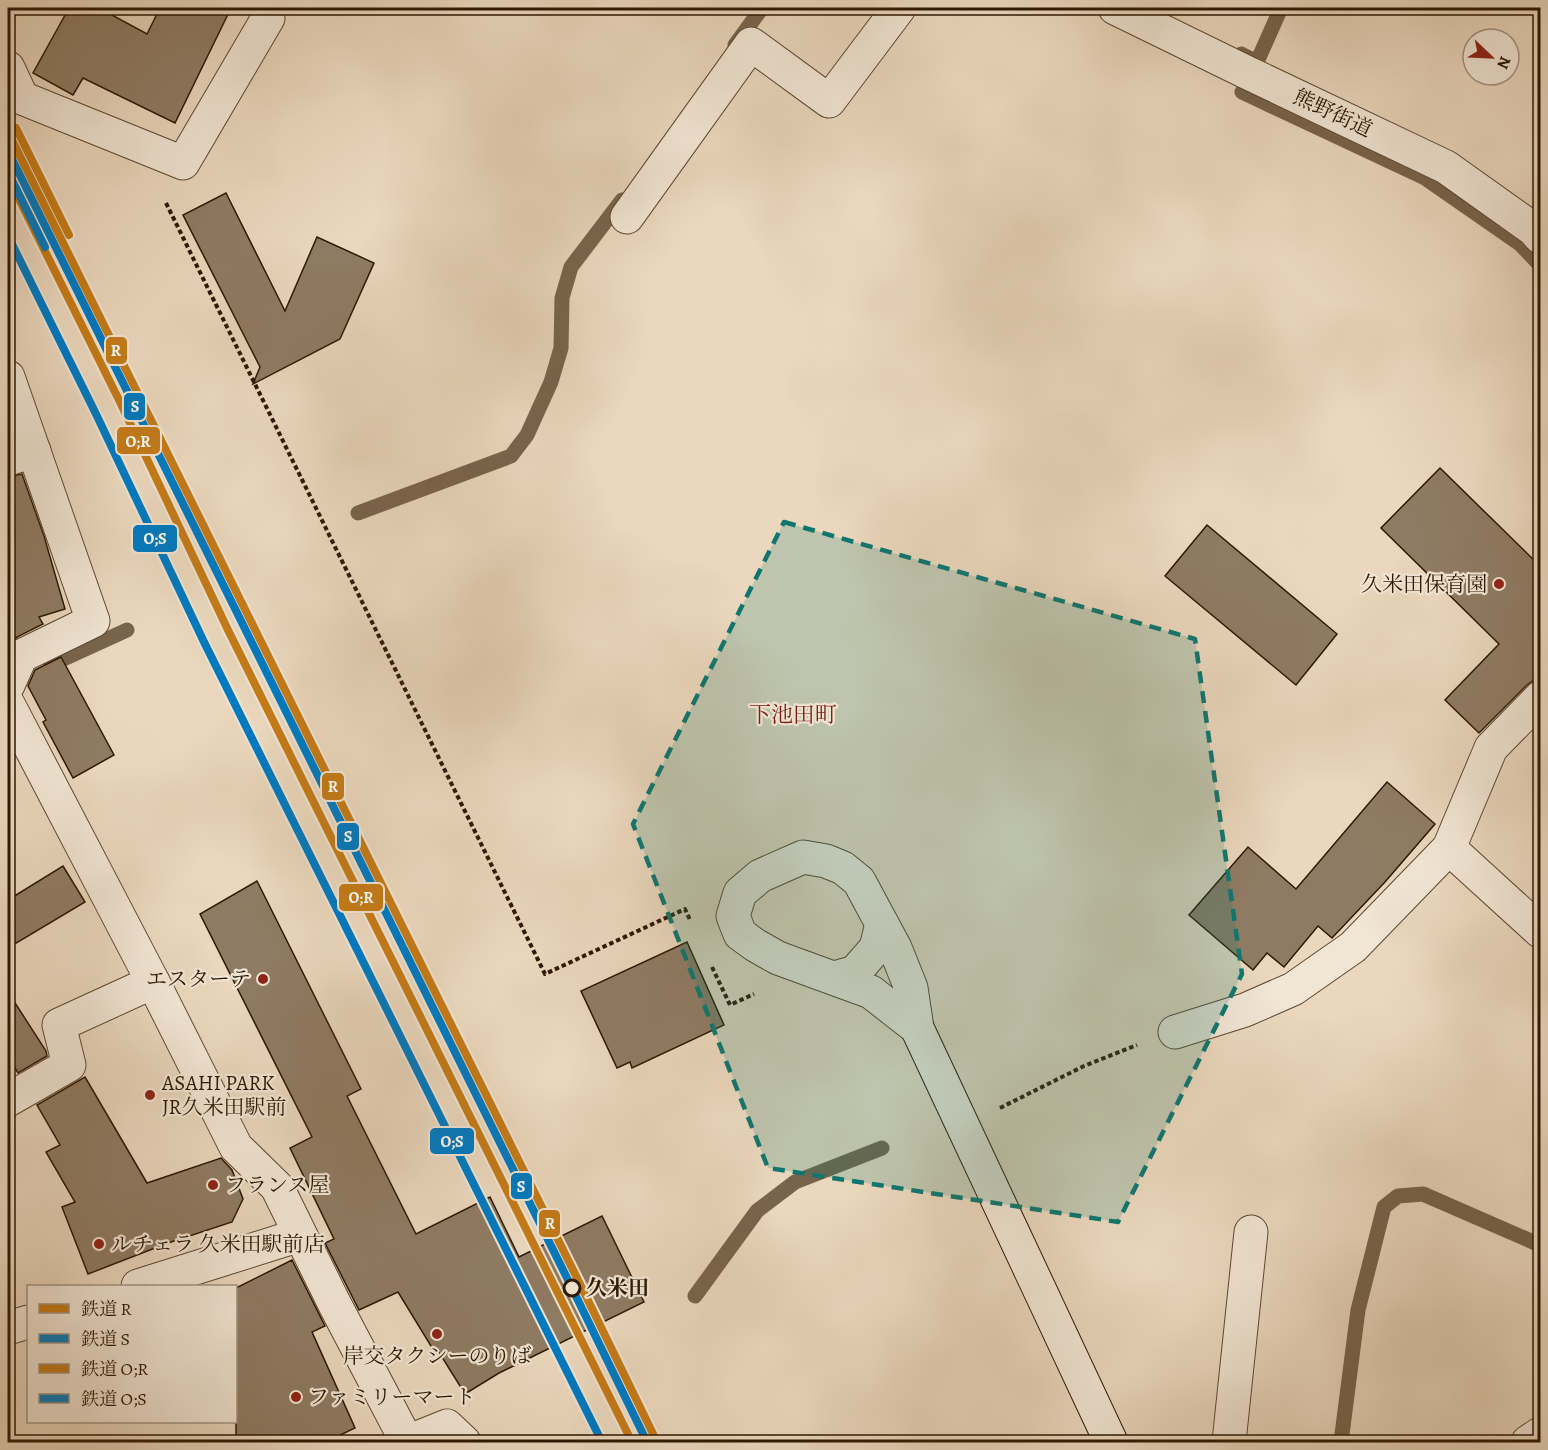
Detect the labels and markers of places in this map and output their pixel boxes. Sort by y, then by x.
place label: 久米田保育園 [1361,570,1487,598]
marker: 久米田保育園 [1492,577,1506,591]
place label: エスターテ [146,965,251,993]
marker: エスターテ [256,972,270,986]
place label: ASAHI PARK JR久米田駅前 [161,1069,286,1121]
marker: ASAHI PARK JR久米田駅前 [143,1088,157,1102]
place label: フランス屋 [225,1171,329,1199]
marker: フランス屋 [206,1178,220,1192]
place label: ルチェラ 久米田駅前店 [111,1230,325,1258]
marker: ルチェラ 久米田駅前店 [92,1237,106,1251]
place label: 久米田 [586,1274,649,1302]
marker: 久米田 [563,1279,581,1297]
marker: 岸交タクシーのりば [430,1327,444,1341]
place label: 岸交タクシーのりば [343,1342,532,1370]
place label: ファミリーマート [308,1383,476,1411]
marker: ファミリーマート [289,1390,303,1404]

